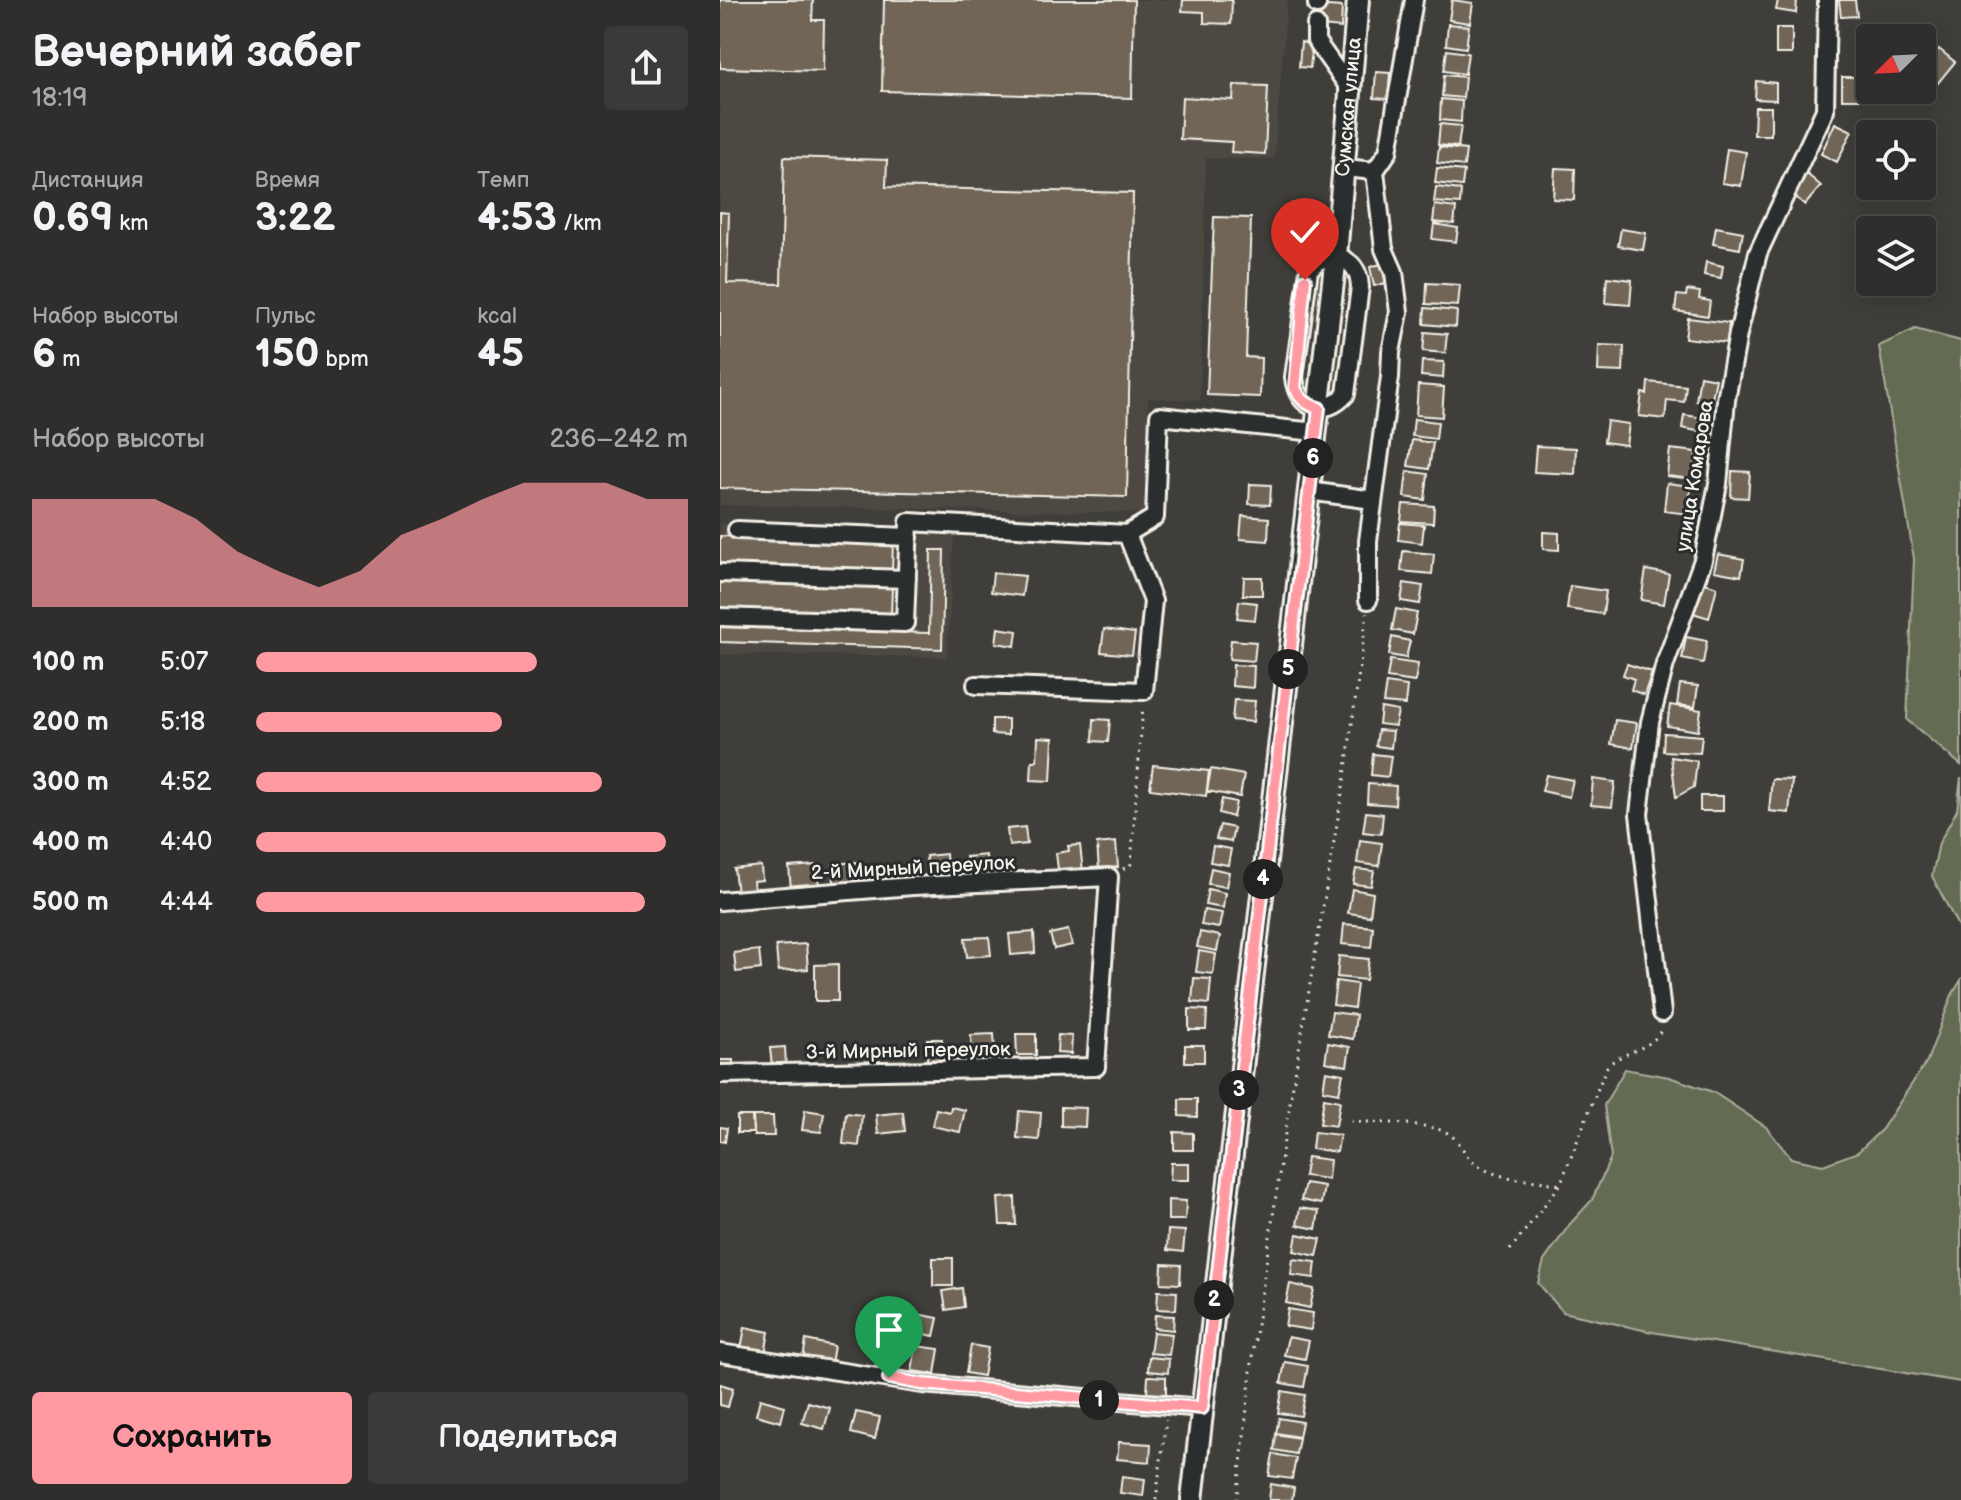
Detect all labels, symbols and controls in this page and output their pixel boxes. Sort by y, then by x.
north arrow [1856,24,1936,104]
map controls [1856,24,1936,296]
text: Вечерний забег [32,26,361,79]
button: share [604,26,688,110]
street label: Сумская улица [1331,36,1367,178]
text: 18:19 [32,83,88,114]
button: locate [1856,120,1936,200]
text: Дистанция [32,167,143,194]
text: Время [255,167,320,194]
text: Темп [477,167,530,194]
text: 0.69 [32,194,113,242]
text: 3:22 [255,194,336,242]
text: 4:53 [477,194,557,242]
pin [1271,198,1339,280]
text: km [113,210,148,237]
text: /km [557,210,602,237]
icon: check [1283,210,1327,254]
button: layers [1856,216,1936,296]
text: Набор высоты [32,303,178,330]
text: Пульс [255,303,315,330]
text: kcal [477,303,517,330]
text: 6 [32,330,56,378]
text: 150 [255,330,320,378]
text: 45 [477,330,524,378]
text: m [56,346,80,373]
text: bpm [320,346,369,373]
street label: улица Комарова [1671,398,1719,553]
text: Набор высоты [32,424,205,455]
text: 236–242 m [549,424,688,455]
pin: 6 [1293,438,1333,478]
text: 6 [1306,444,1320,471]
text: 100 m [32,647,105,678]
text: 5:07 [160,647,208,678]
pin: 5 [1268,649,1308,689]
text: 5 [1282,655,1294,682]
text: 200 m [32,707,109,738]
text: 5:18 [160,707,205,738]
text: 300 m [32,767,109,798]
text: 4:52 [160,767,211,798]
text: 400 m [32,827,109,858]
text: 4:40 [160,827,212,858]
street label: 2-й Мирный переулок [810,851,1016,885]
pin: 4 [1243,859,1283,899]
text: 4 [1257,865,1269,892]
text: 500 m [32,887,109,918]
text: 4:44 [160,887,213,918]
street label: 3-й Мирный переулок [805,1037,1011,1065]
pin: 3 [1219,1070,1259,1110]
text: 3 [1233,1076,1245,1103]
pin: 2 [1194,1280,1234,1320]
text: 2 [1207,1286,1221,1313]
pin [855,1296,923,1378]
icon: arrive [867,1308,911,1352]
pin: 1 [1079,1380,1119,1420]
text: 1 [1094,1386,1104,1413]
button: Сохранить [32,1392,352,1484]
button: Поделиться [368,1392,688,1484]

